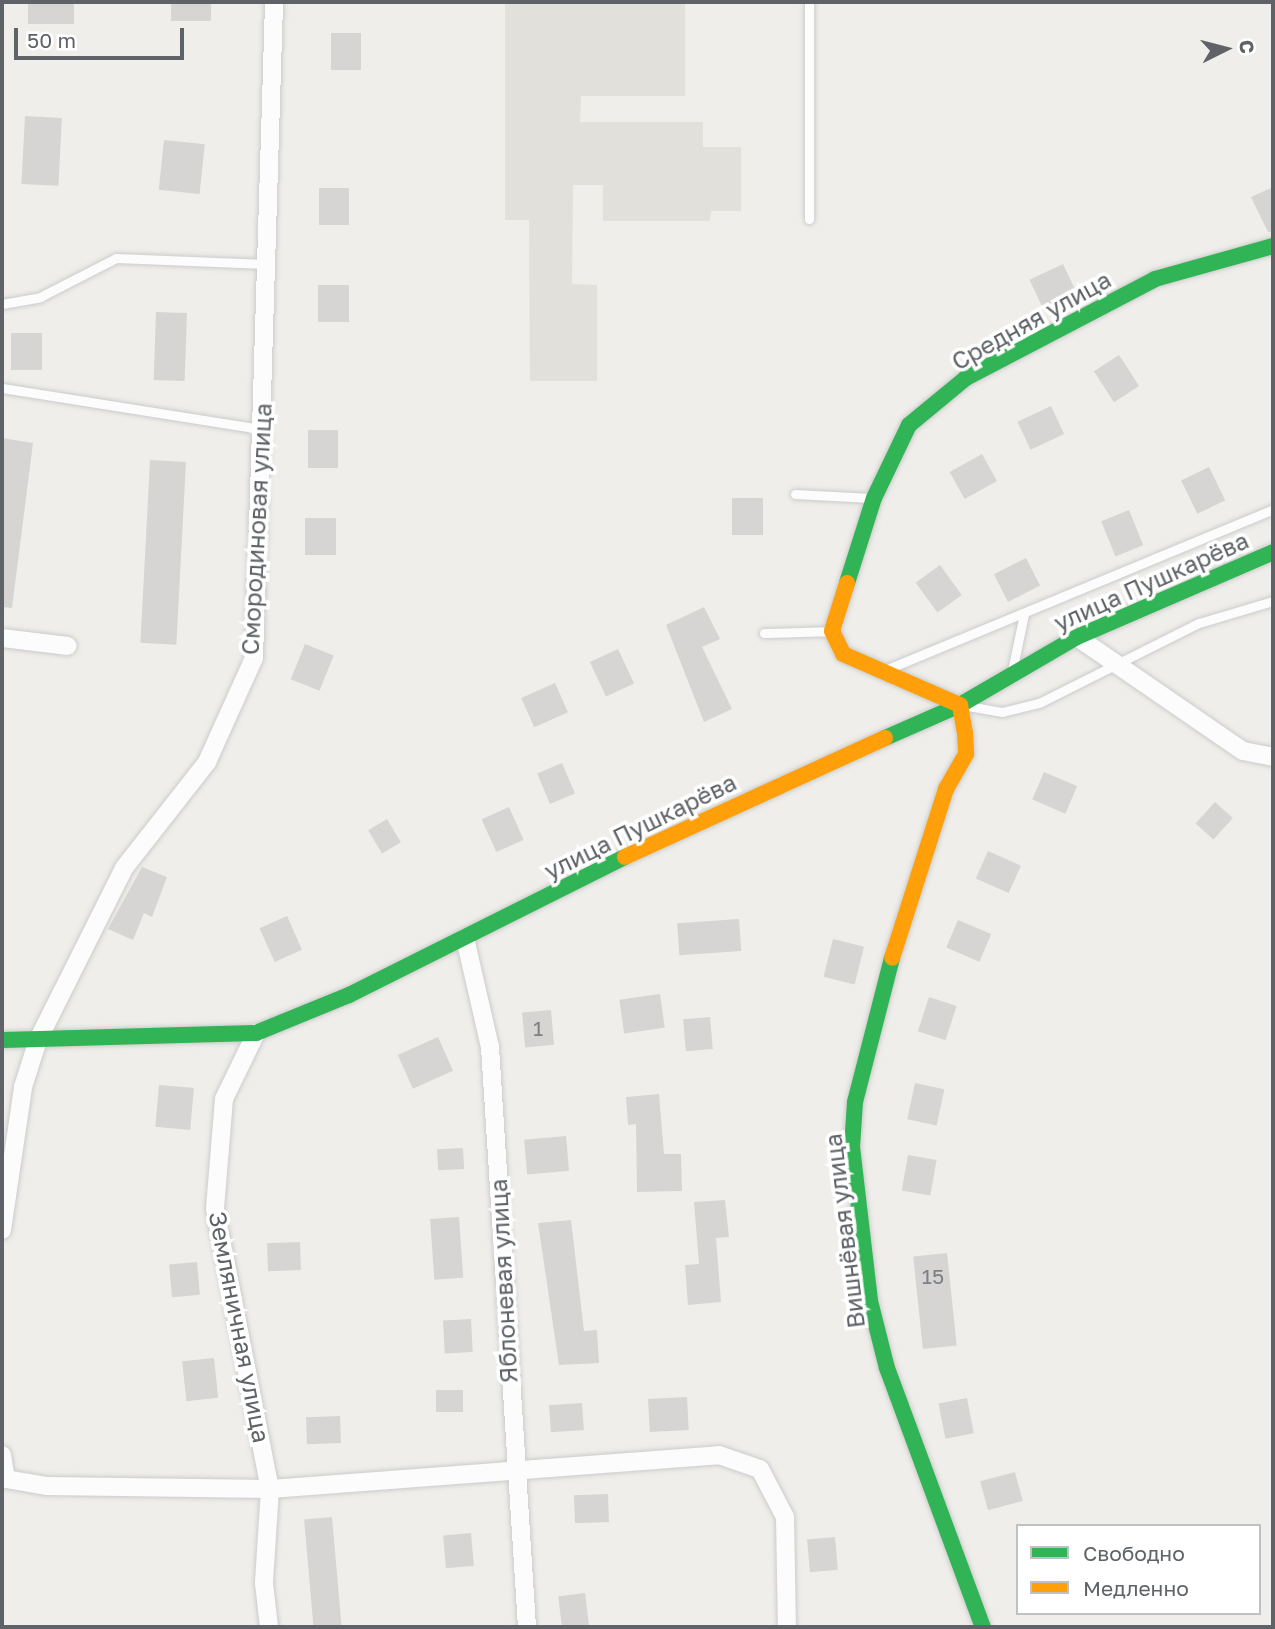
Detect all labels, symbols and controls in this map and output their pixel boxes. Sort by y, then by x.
scale bar [18,14,187,58]
north arrow [1191,14,1261,84]
text: 50 m [27,27,76,53]
text: С [1235,39,1260,55]
street label: Средняя улица [946,264,1116,376]
street label: Смородиновая улица [235,402,277,656]
street label: улица Пушкарёва [1049,525,1253,637]
street label: улица Пушкарёва [539,767,741,885]
house number: 1 [533,1015,543,1041]
street label: Вишнёвая улица [818,1132,870,1330]
street label: Яблоневая улица [483,1178,523,1384]
street label: Земляничная улица [203,1209,277,1445]
house number: 15 [922,1263,944,1289]
legend [1016,1524,1261,1615]
text: Свободно [1083,1540,1185,1566]
text: Медленно [1083,1575,1189,1601]

